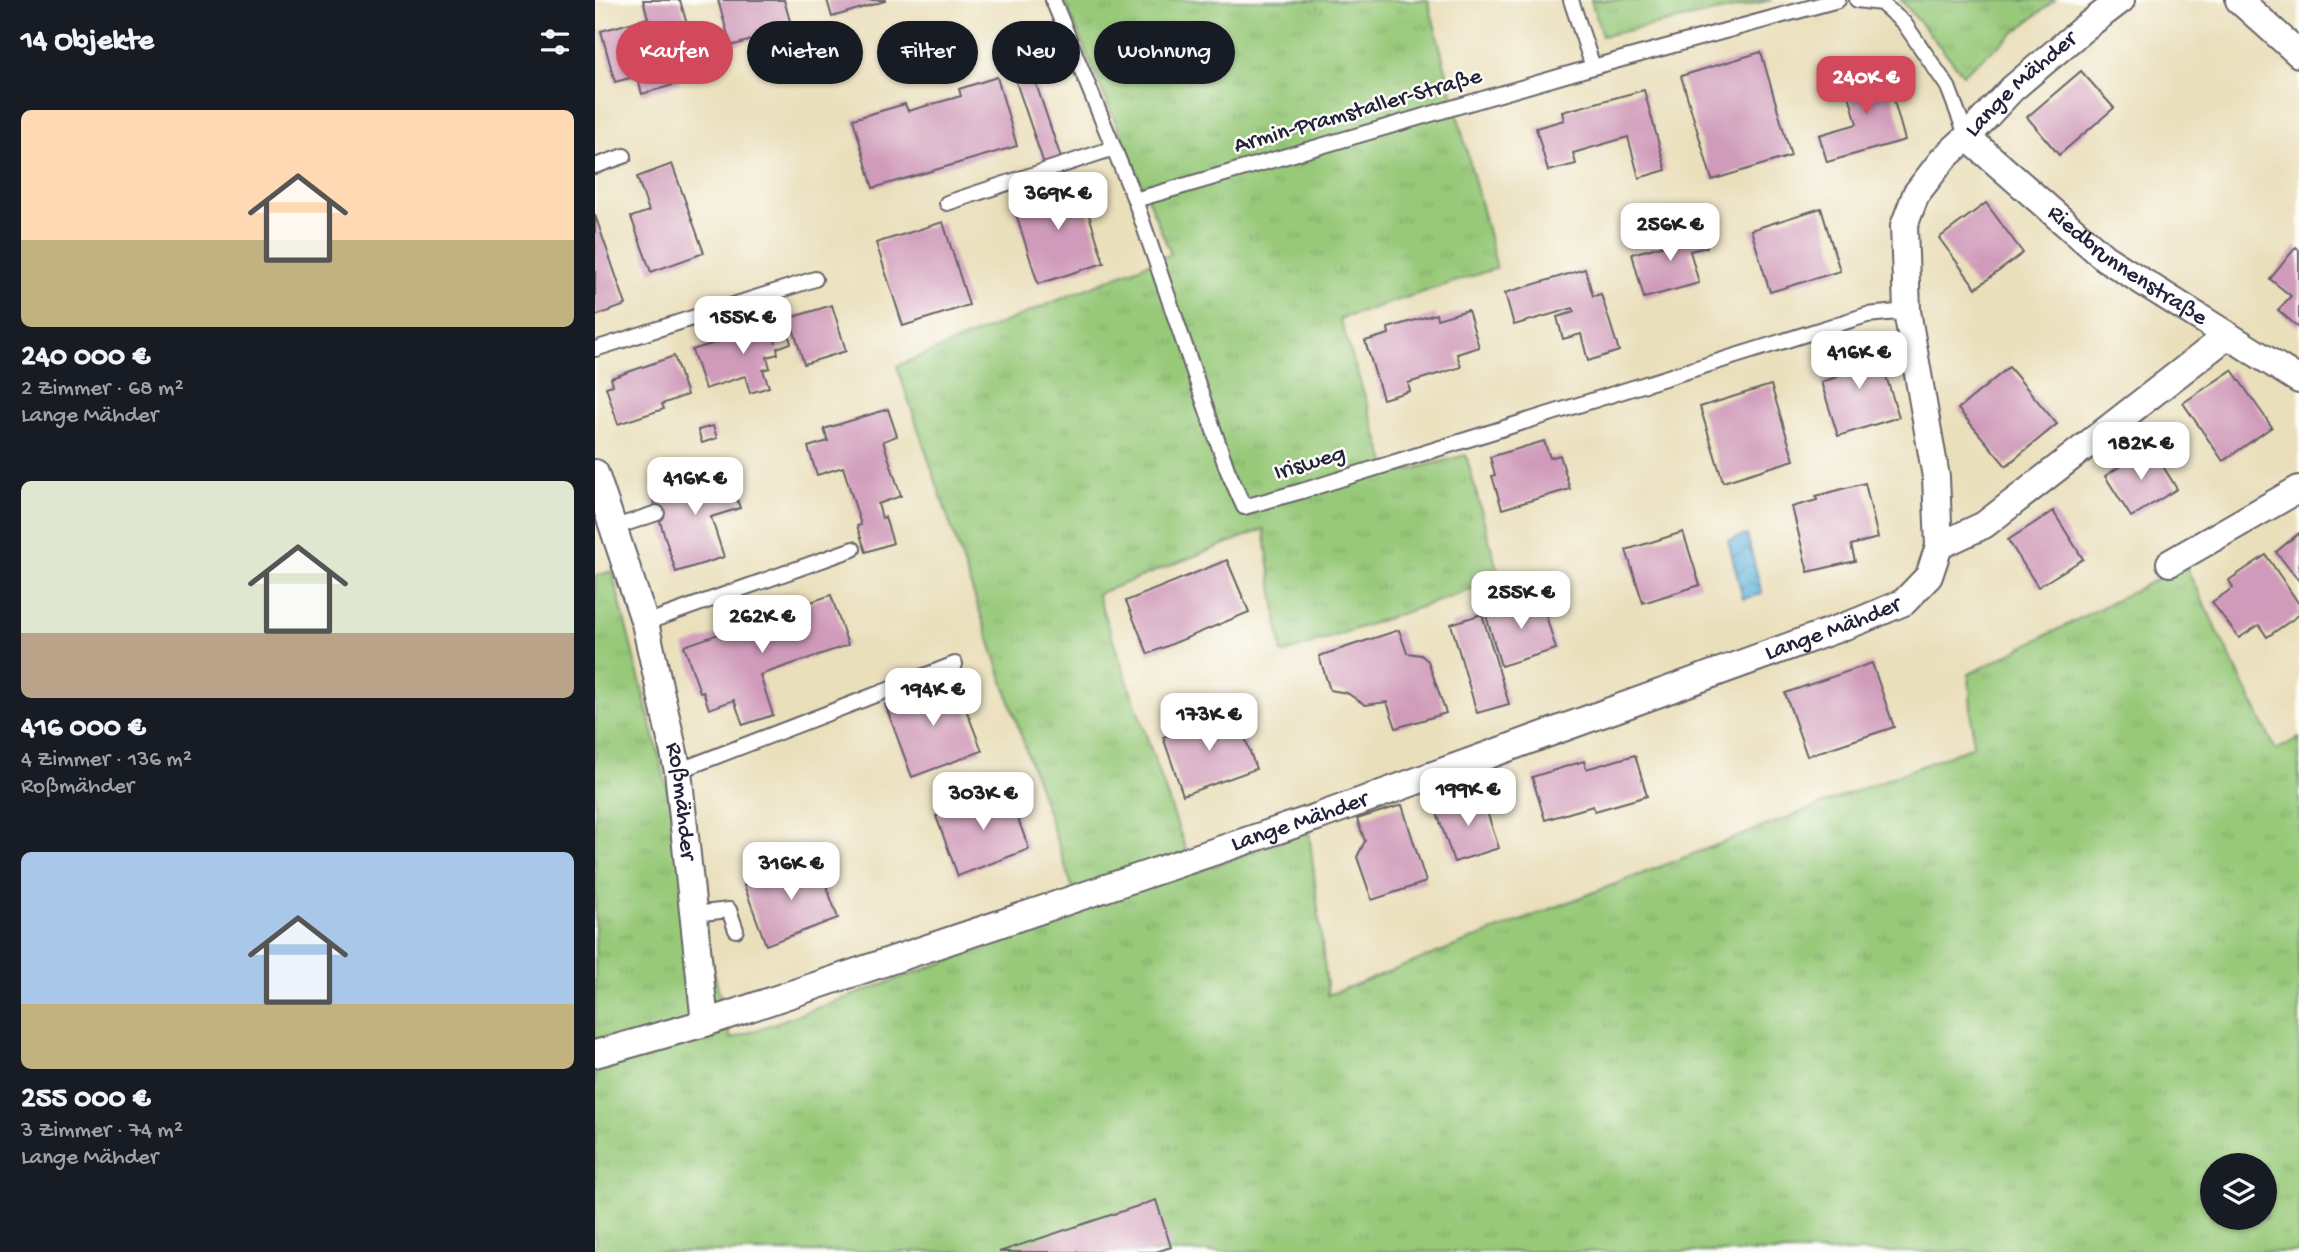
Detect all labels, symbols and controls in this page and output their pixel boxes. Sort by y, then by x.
chip: Kaufen [616,21,733,84]
chip: Mieten [747,21,863,84]
chip: Filter [877,21,978,84]
chip: Neu [992,21,1080,84]
chip: Wohnung [1094,21,1235,84]
icon: filters [536,23,574,61]
street label: Lange Mähder [1959,24,2085,144]
text: 14 Objekte [21,25,154,60]
pin: 240K € [1809,57,1923,116]
street label: Armin-Pramstaller-Straße [1231,63,1486,161]
text: 240K € [1832,65,1900,92]
icon: home [235,155,361,281]
pin: 369K € [1001,173,1115,232]
text: 369K € [1025,181,1091,208]
street label: Riedbrunnenstraße [2041,199,2213,333]
pin: 256K € [1613,204,1727,263]
text: 256K € [1637,212,1703,239]
pin: 155K € [686,296,800,356]
text: 155K € [710,305,776,332]
pin: 416K € [1802,332,1916,391]
text: 416K € [1827,340,1891,367]
text: 240 000 € [21,341,150,376]
text: 2 Zimmer · 68 m² [21,376,184,403]
text: Lange Mähder [21,403,158,430]
pin: 182K € [2084,422,2198,482]
text: 182K € [2109,431,2173,458]
street label: Irisweg [1271,439,1349,489]
pin: 416K € [638,458,752,517]
text: 416K € [663,466,727,493]
icon: home [235,526,361,652]
pin: 255K € [1464,572,1578,631]
text: 255K € [1487,580,1555,607]
street label: Lange Mähder [1761,589,1908,668]
pin: 262K € [705,596,819,655]
text: 262K € [729,604,795,631]
pin: 194K € [876,668,990,728]
text: 194K € [901,677,965,704]
pin: 173K € [1152,694,1266,753]
text: 173K € [1177,702,1242,729]
text: 416 000 € [21,712,146,747]
street label: Roßmähder [658,740,702,864]
text: 4 Zimmer · 136 m² [21,747,192,774]
pin: 199K € [1411,768,1525,828]
pin: 303K € [926,772,1040,832]
text: Roßmähder [21,774,134,801]
text: 199K € [1436,777,1500,804]
text: 303K € [949,781,1017,808]
street label: Lange Mähder [1227,784,1375,859]
pin: 316K € [734,842,848,902]
text: 316K € [759,851,823,878]
icon: home [235,897,361,1023]
text: 255 000 € [21,1083,150,1118]
text: 3 Zimmer · 74 m² [21,1118,183,1145]
text: Lange Mähder [21,1145,158,1172]
map controls [2200,1153,2277,1230]
button: layers [2200,1153,2277,1230]

